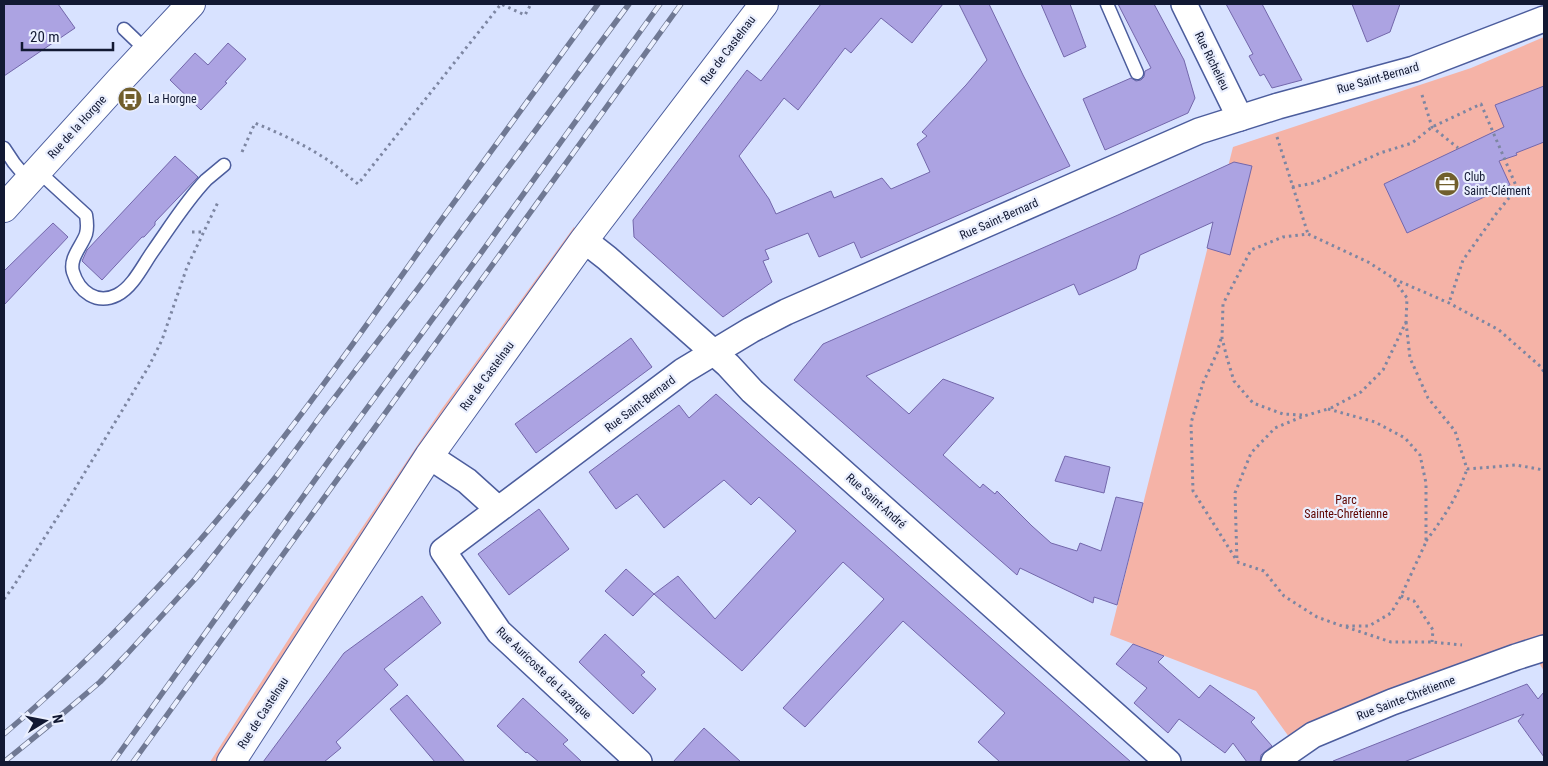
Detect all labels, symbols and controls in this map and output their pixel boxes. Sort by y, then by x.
street label: Rue de Castelnau [698,13,758,87]
scale bar [22,20,114,52]
text: 20 m [30,28,60,46]
street label: Rue Richelieu [1192,29,1232,93]
street label: Rue Saint-Bernard [1335,60,1421,96]
bus stop icon: La Horgne [117,86,143,112]
street label: Rue de la Horgne [45,92,109,162]
place label: La Horgne [148,92,197,106]
place label: Club Saint-Clément [1464,170,1531,198]
office icon: Club Saint-Clément [1434,171,1460,197]
street label: Rue Saint-Bernard [958,195,1040,243]
street label: Rue de Castelnau [457,338,517,413]
street label: Rue Saint-Bernard [602,373,678,435]
street label: Rue Saint-André [843,471,909,532]
park label: Parc Sainte-Chrétienne [1304,493,1388,521]
street label: Rue Auricoste de Lazarque [494,624,595,722]
street label: Rue Sainte-Chrétienne [1355,673,1457,723]
street label: Rue de Castelnau [235,675,291,751]
north arrow [20,696,70,746]
text: N [49,713,66,724]

